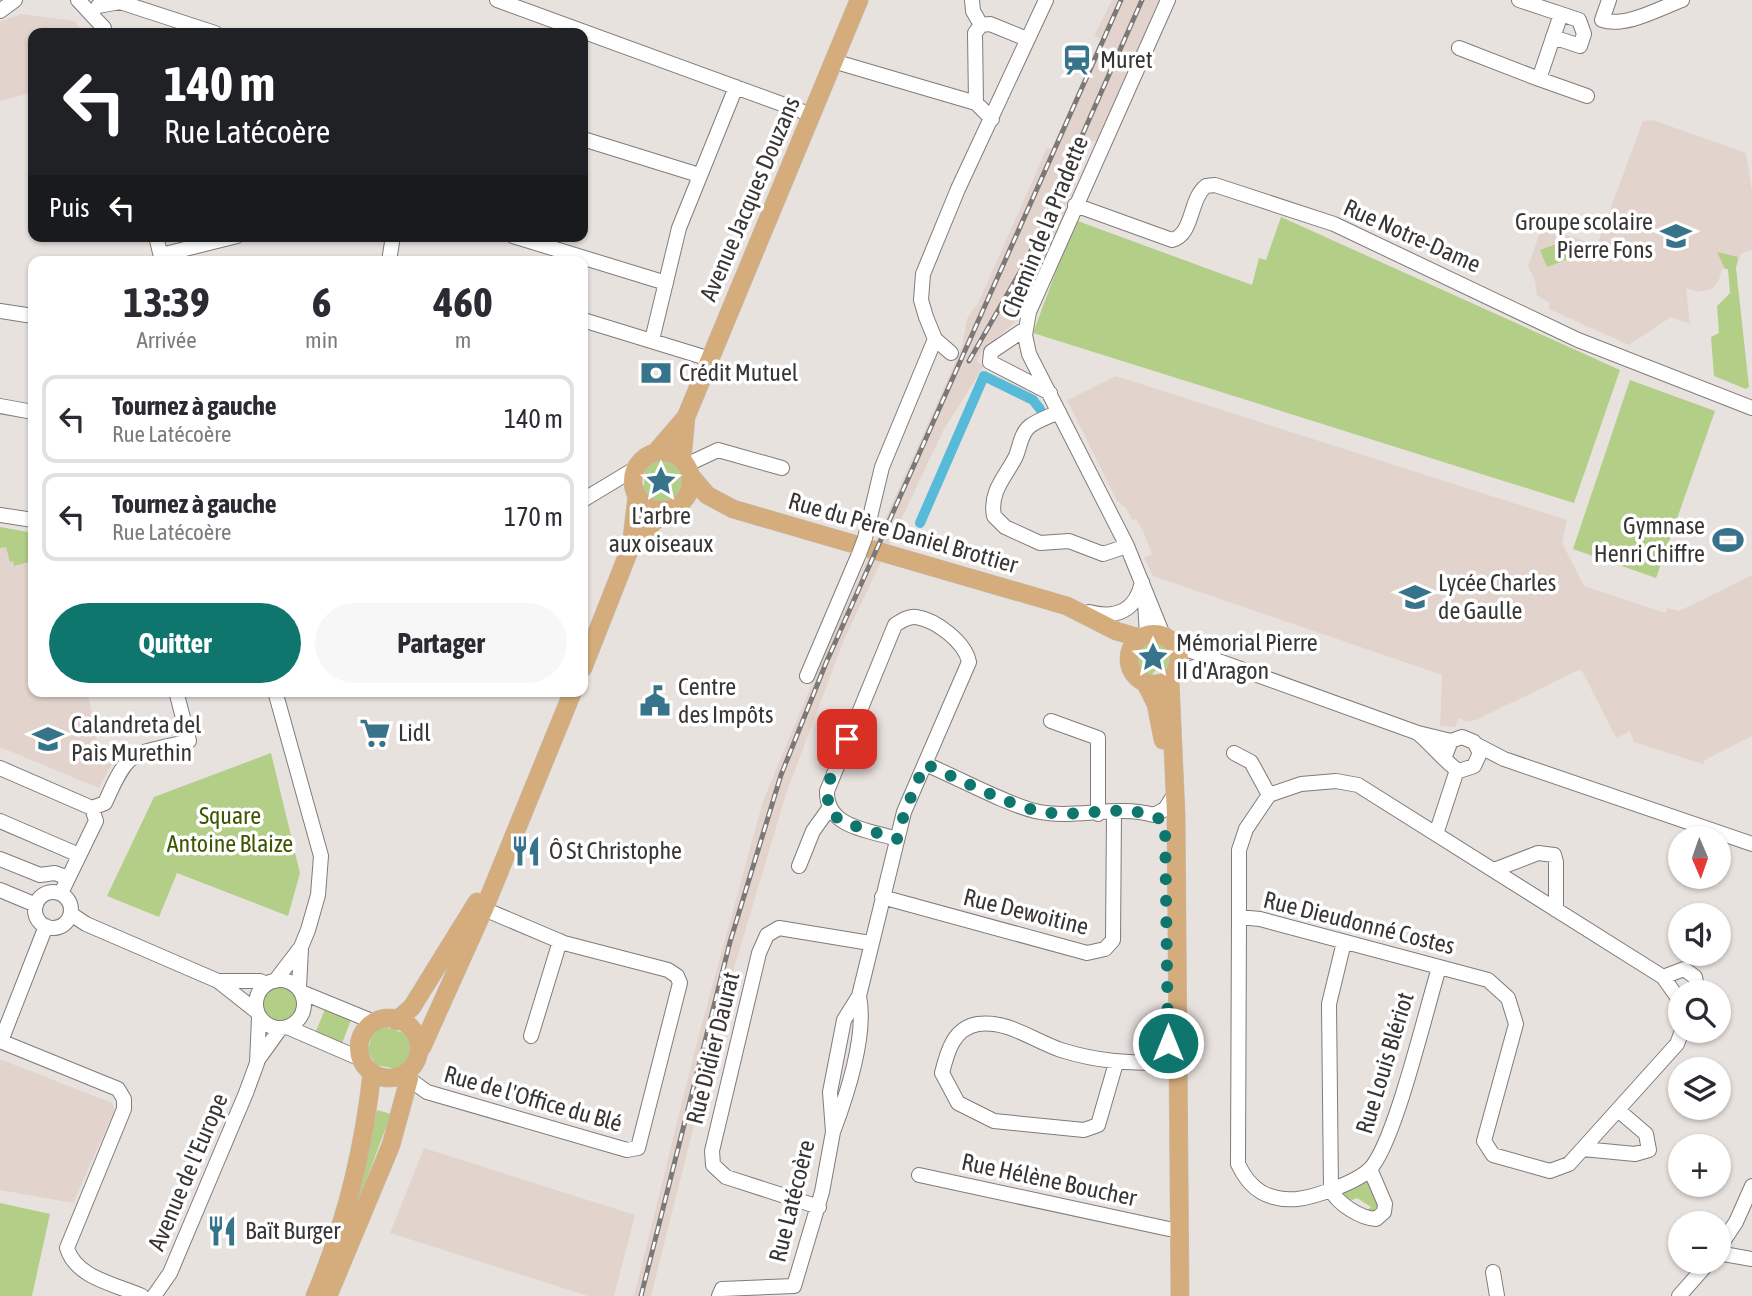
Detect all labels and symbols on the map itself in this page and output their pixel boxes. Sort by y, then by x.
station icon: Muret [1060,43,1094,77]
place label: Muret [1100,46,1153,73]
street label: Avenue Jacques Douzans [694,93,805,305]
street label: Chemin de la Pradette [996,132,1093,322]
street label: Rue Notre-Dame [1340,193,1485,278]
place label: Groupe scolaire Pierre Fons [1515,208,1653,263]
school or university icon: Groupe scolaire Pierre Fons [1659,219,1693,253]
bank icon: Crédit Mutuel [639,356,673,390]
place label: Crédit Mutuel [679,359,799,386]
place icon: L'arbre aux oiseaux [644,464,678,498]
street label: Rue du Père Daniel Brottier [785,487,1022,578]
place label: L'arbre aux oiseaux [609,502,713,557]
place label: Gymnase Henri Chiffre [1594,512,1705,567]
sports icon: Gymnase Henri Chiffre [1711,523,1745,557]
place label: Lycée Charles de Gaulle [1438,569,1556,624]
school or university icon: Lycée Charles de Gaulle [1398,580,1432,614]
place label: Mémorial Pierre II d'Aragon [1176,629,1318,684]
place icon: Mémorial Pierre II d'Aragon [1136,640,1170,674]
place label: Centre des Impôts [678,673,773,728]
public building icon: Centre des Impôts [638,684,672,718]
pin [817,709,877,769]
place label: Calandreta del Paìs Murethin [71,711,202,766]
supermarket icon: Lidl [358,716,392,750]
place label: Lidl [398,719,431,746]
school or university icon: Calandreta del Paìs Murethin [31,722,65,756]
park label: Square Antoine Blaize [167,802,293,857]
north arrow [1668,826,1731,889]
restaurant icon: Ô St Christophe [509,834,543,868]
place label: Ô St Christophe [549,837,682,864]
street label: Rue Dewoitine [961,883,1091,940]
street label: Rue Dieudonné Costes [1261,886,1457,959]
street label: Rue Didier Daurat [681,969,744,1127]
street label: Rue Louis Blériot [1350,989,1419,1137]
position arrow [1131,1006,1205,1080]
street label: Rue de l'Office du Blé [441,1060,625,1137]
street label: Avenue de l'Europe [142,1089,233,1254]
street label: Rue Latécoère [763,1137,820,1265]
street label: Rue Hélène Boucher [959,1148,1140,1211]
restaurant icon: Baït Burger [205,1214,239,1248]
place label: Baït Burger [245,1217,341,1244]

